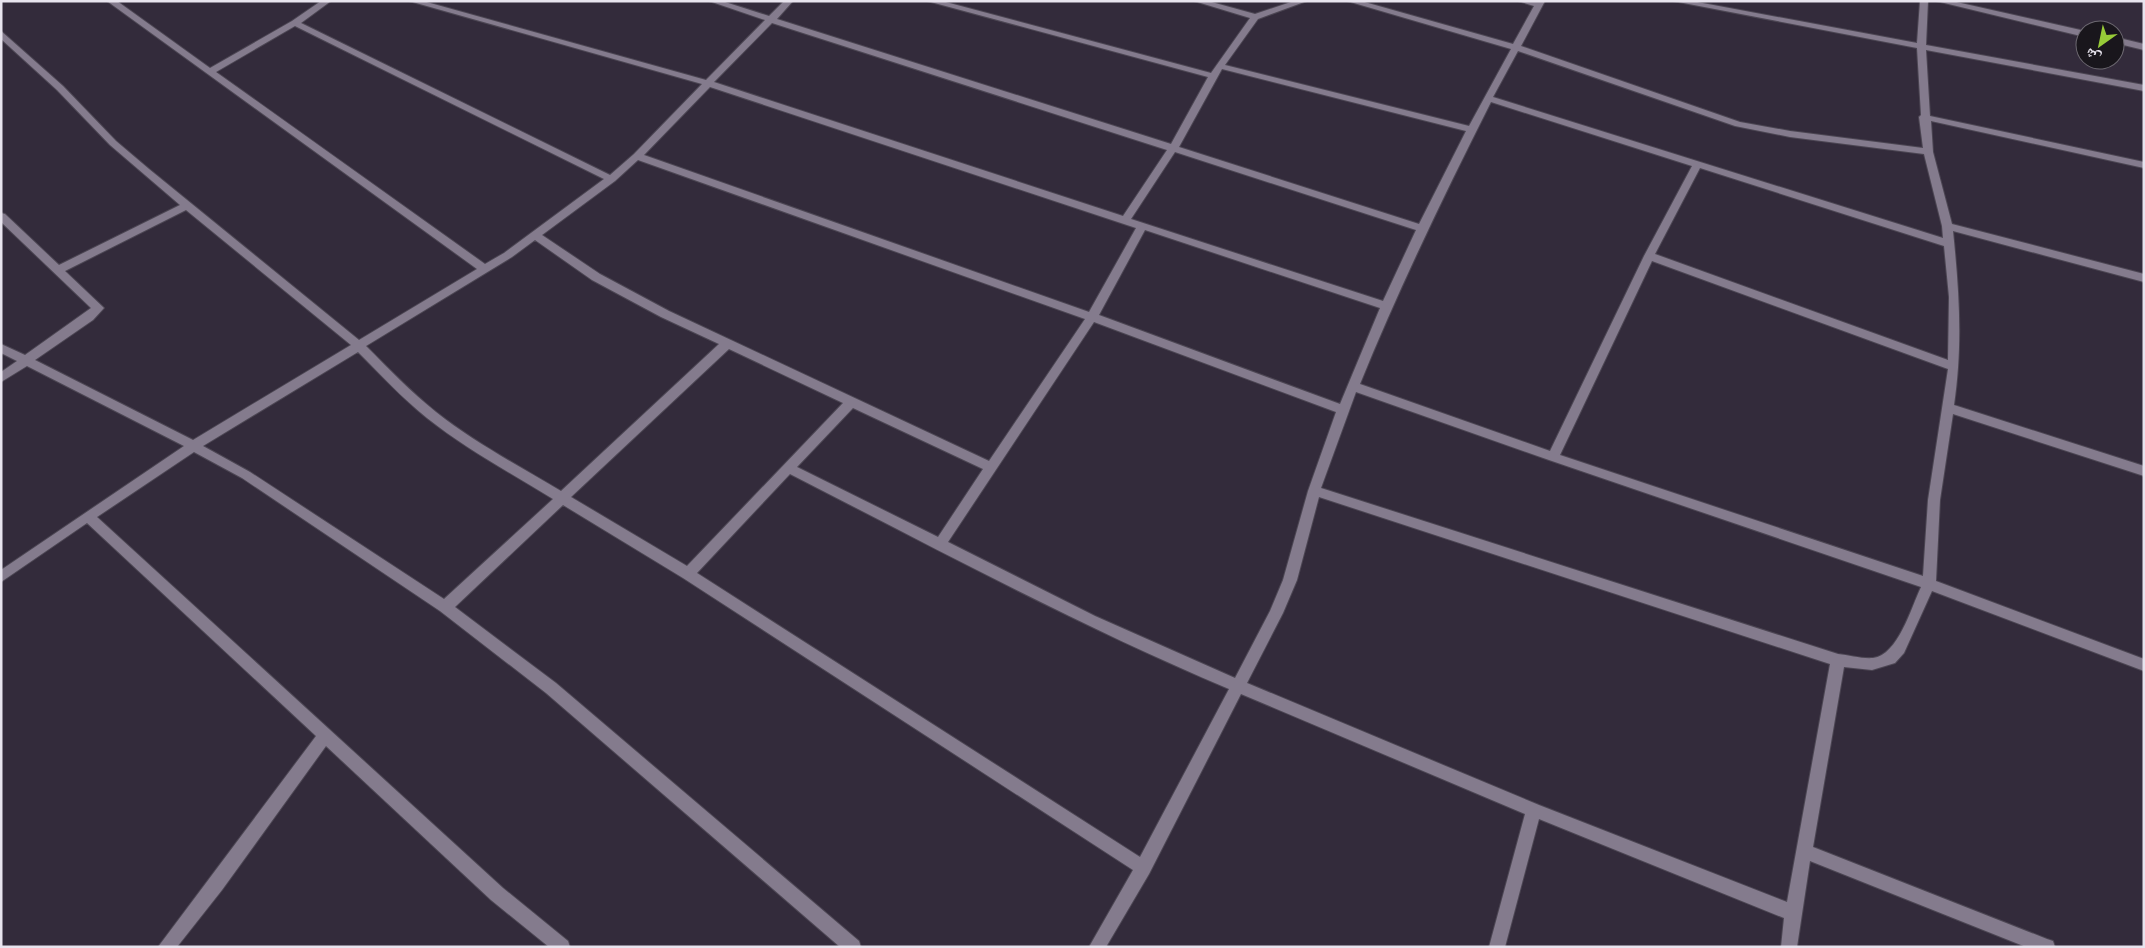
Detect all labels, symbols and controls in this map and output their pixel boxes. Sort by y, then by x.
north arrow [2075,20,2125,70]
text: ش [2082,44,2104,67]

